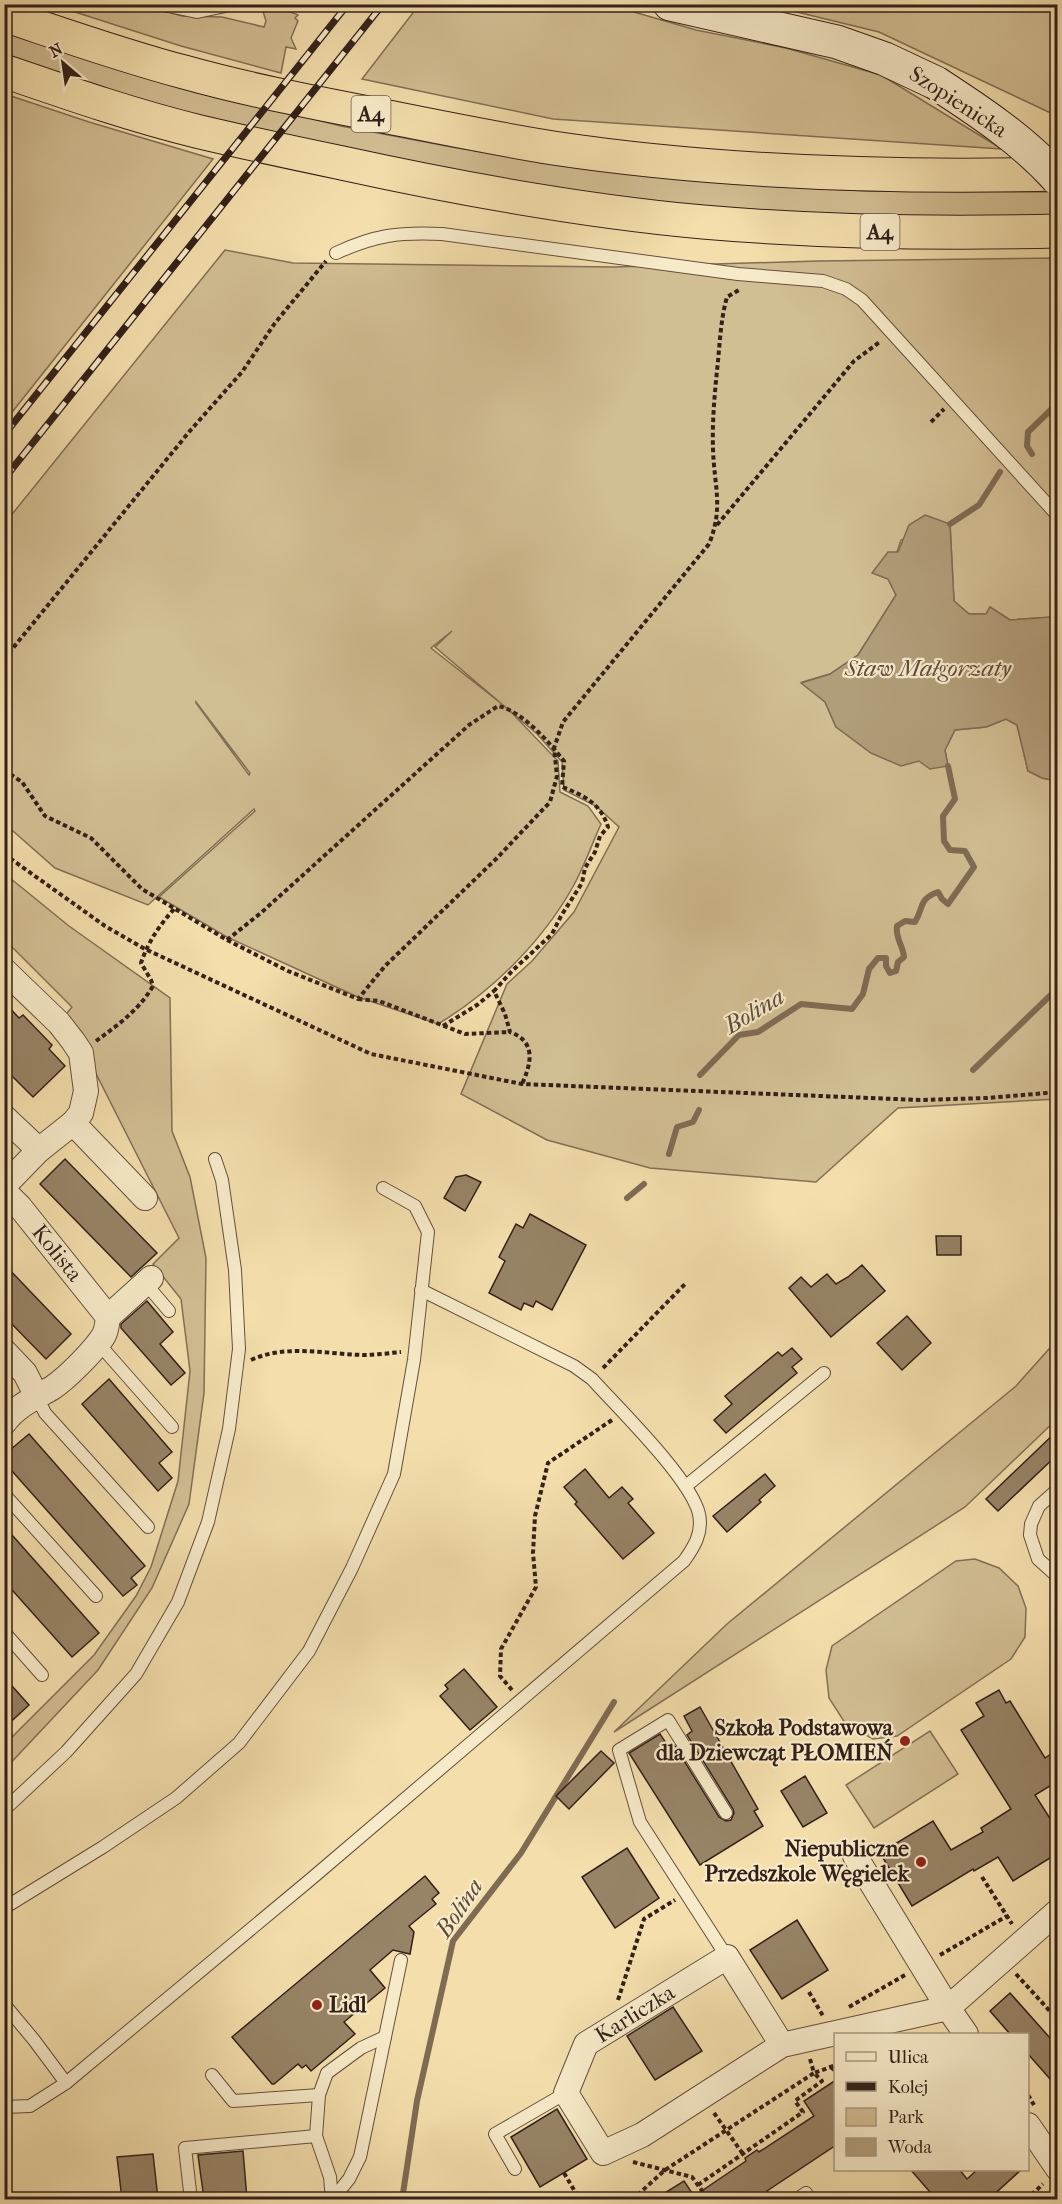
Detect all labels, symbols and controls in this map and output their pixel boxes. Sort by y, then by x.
north arrow [33,33,93,93]
text: N [46,39,67,62]
street label: Szopienicka [904,61,1013,144]
road number: A4 [352,96,391,132]
road number: A4 [860,214,900,250]
water label: Staw Małgorzaty [844,654,1012,682]
water label: Bolina [717,982,789,1041]
street label: Kolista [26,1219,88,1287]
place label: Szkoła Podstawowa dla Dziewcząt PŁOMIEŃ [656,1715,894,1767]
marker: Szkoła Podstawowa dla Dziewcząt PŁOMIEŃ [898,1734,912,1748]
place label: Niepubliczne Przedszkole Węgielek [704,1836,910,1888]
marker: Niepubliczne Przedszkole Węgielek [914,1855,928,1869]
water label: Bolina [428,1873,489,1944]
street label: Karliczka [590,1979,680,2049]
place label: Lidl [329,1992,368,2018]
marker: Lidl [310,1998,324,2012]
legend [834,2033,1029,2171]
text: Ulica [888,2047,929,2068]
text: Kolej [888,2077,928,2098]
text: Park [888,2107,925,2128]
text: Woda [887,2137,932,2158]

